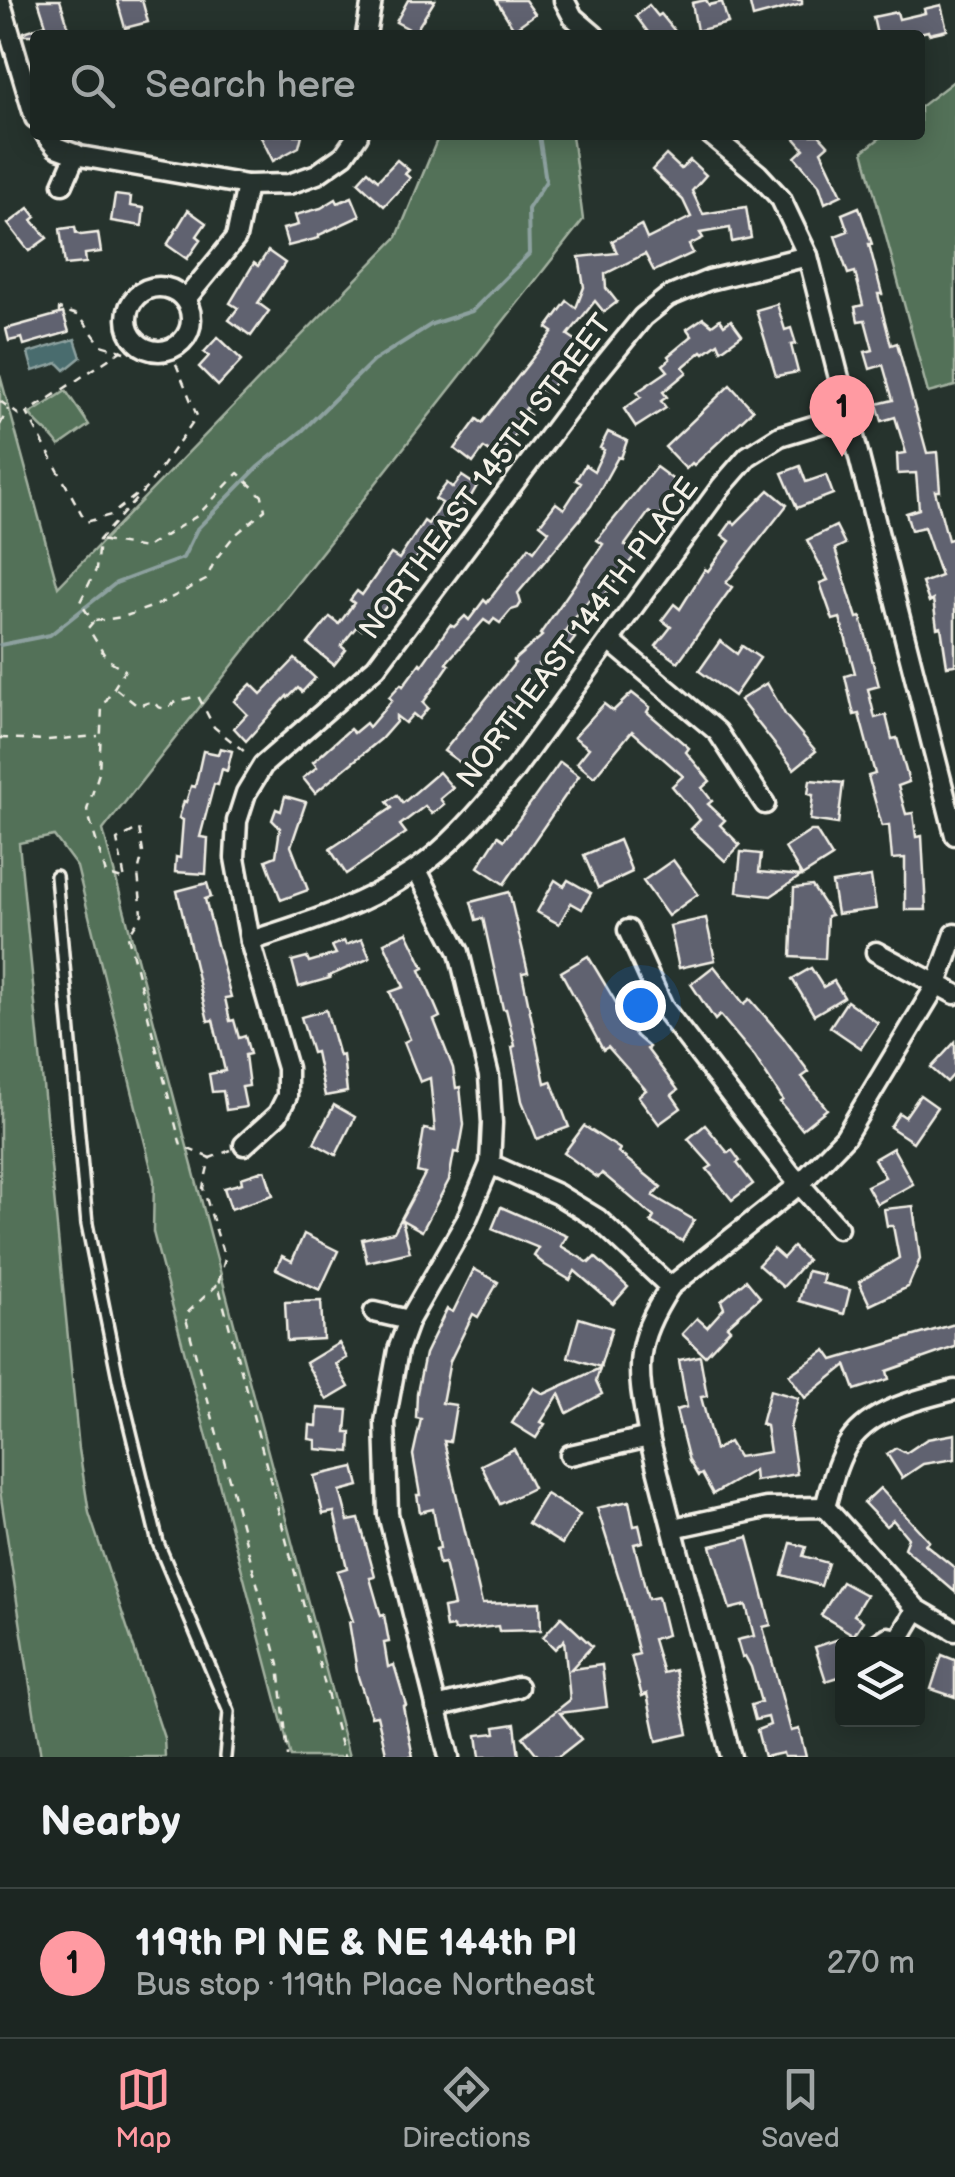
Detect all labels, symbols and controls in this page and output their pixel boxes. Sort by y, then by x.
search box [30,30,925,140]
icon: search [65,58,120,113]
text: Search here [145,63,356,108]
street label: NORTHEAST 145TH STREET [352,307,620,647]
pin: 1 [810,374,874,457]
street label: NORTHEAST 144TH PLACE [449,471,707,795]
your location [615,980,666,1031]
map controls [835,1637,925,1727]
button: layers [835,1637,925,1727]
text: Nearby [40,1797,180,1848]
text: 119th Pl NE & NE 144th Pl [135,1921,577,1966]
text: 1 [66,1944,79,1983]
text: 270 m [826,1944,915,1983]
text: Bus stop · 119th Place Northeast [135,1966,595,2005]
tab: Map [115,2062,172,2155]
tab: Directions [402,2062,531,2155]
tab: Saved [761,2062,840,2155]

